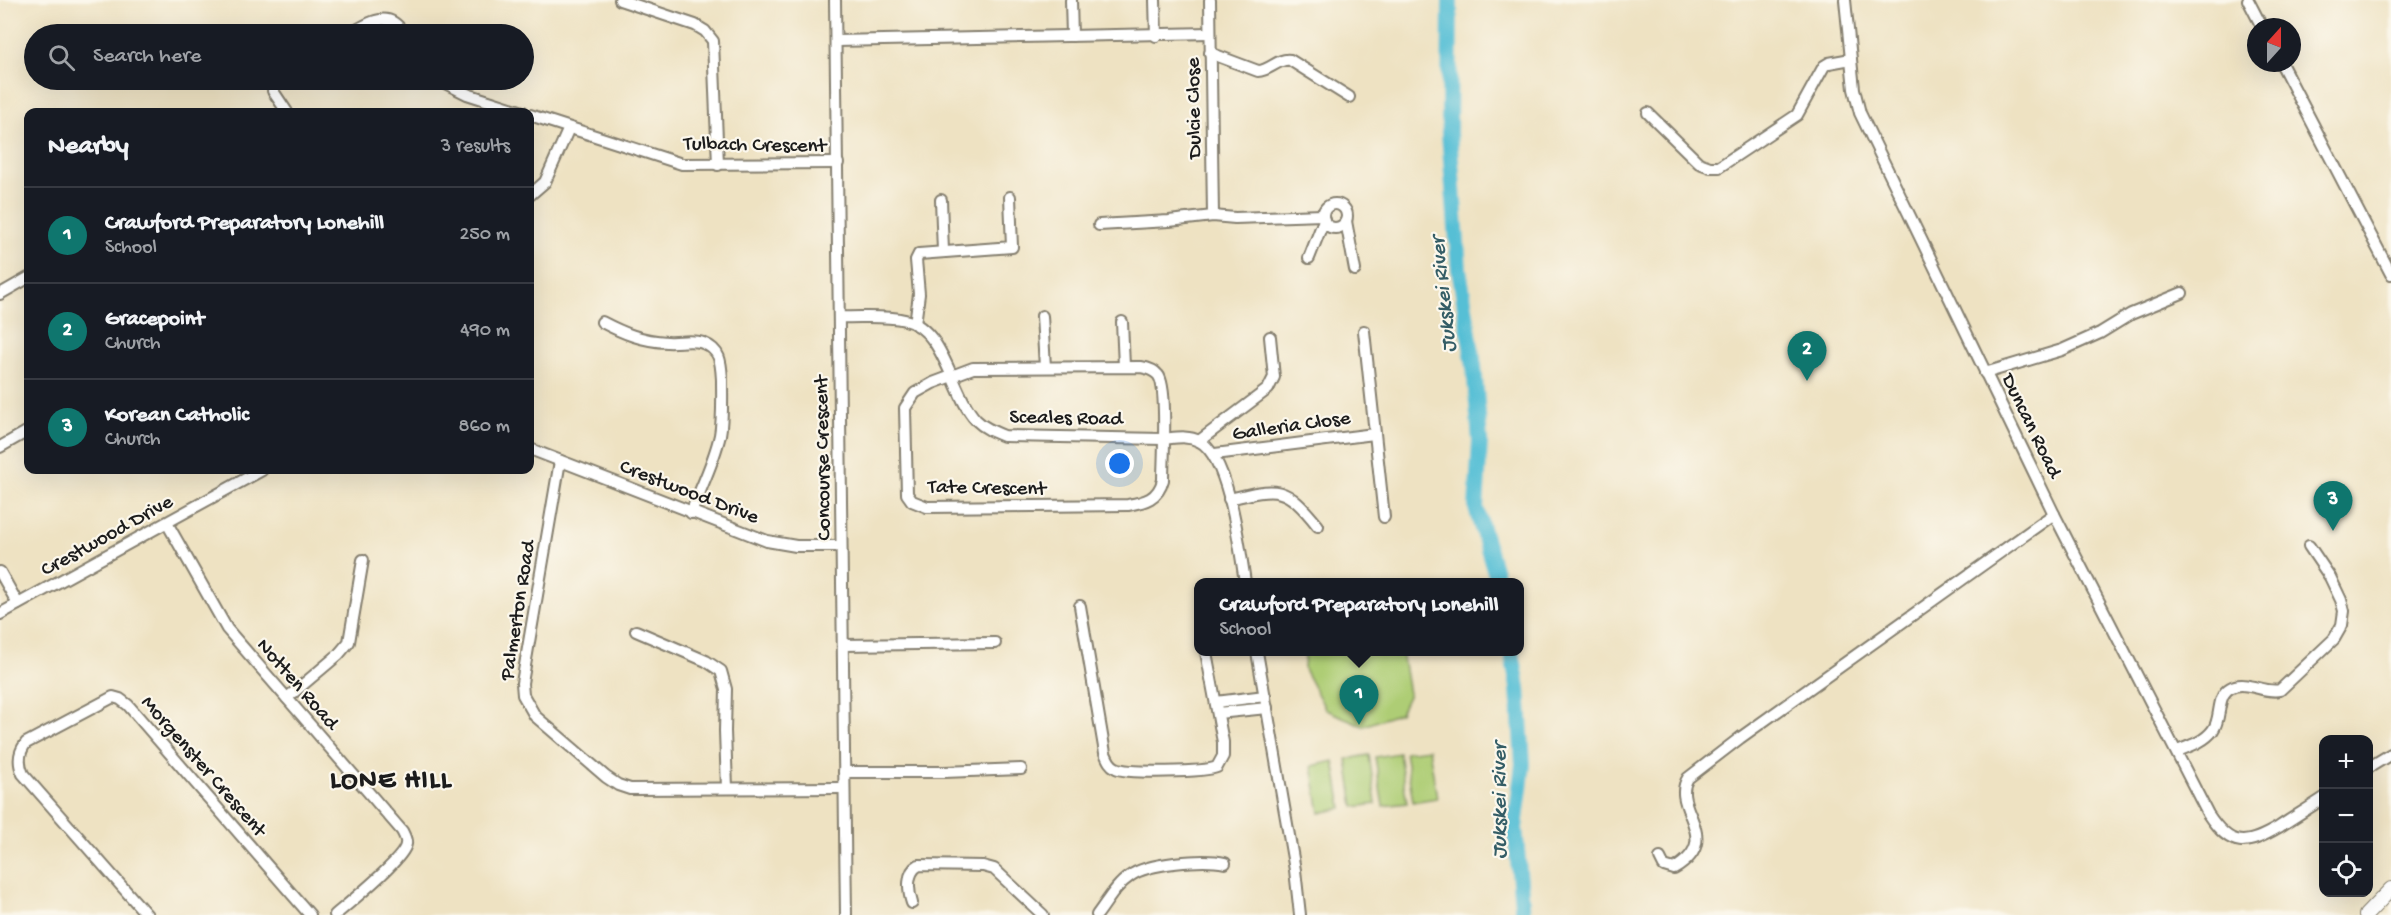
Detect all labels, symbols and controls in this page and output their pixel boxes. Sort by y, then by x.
north arrow [2247,18,2301,72]
search box [24,24,534,90]
icon: search [45,41,78,74]
text: Search here [93,44,201,70]
street label: Dulcie Close [1182,56,1209,161]
text: Nearby [48,132,129,163]
street label: Tulbach Crescent [682,133,829,160]
text: 3 results [441,136,510,159]
text: Crawford Preparatory Lonehill [105,211,384,237]
text: 1 [63,224,72,247]
text: 250 m [459,224,510,247]
water label: Jukskei River [1426,231,1464,354]
text: School [105,237,157,260]
text: Gracepoint [105,307,204,333]
text: 2 [63,320,72,343]
text: 490 m [460,320,510,343]
pin: 2 [1788,332,1826,381]
text: Church [105,333,161,356]
street label: Duncan Road [1993,368,2067,484]
street label: Concourse Crescent [811,373,838,541]
text: Korean Catholic [105,403,249,429]
street label: Sceales Road [1009,406,1125,433]
street label: Galleria Close [1231,407,1353,448]
text: 3 [62,416,73,439]
text: 860 m [459,416,510,439]
text: Church [105,429,161,452]
your location [1105,449,1134,478]
street label: Crestwood Drive [616,455,763,532]
street label: Tate Crescent [927,476,1049,503]
pin: 3 [2314,482,2352,531]
street label: Crestwood Drive [37,490,179,584]
street label: Palmerton Road [496,537,543,683]
popup [1194,578,1524,656]
text: Crawford Preparatory Lonehill [1219,593,1499,619]
text: School [1219,619,1271,642]
street label: Notten Road [250,634,344,738]
pin: 1 [1340,676,1378,725]
street label: Morgenster Crescent [134,691,272,845]
map controls [2319,735,2373,897]
button: + [2319,735,2373,789]
water label: Jukskei River [1488,739,1514,859]
district label: LONE HILL [330,766,453,798]
button: − [2319,789,2373,843]
button: locate [2319,843,2373,897]

